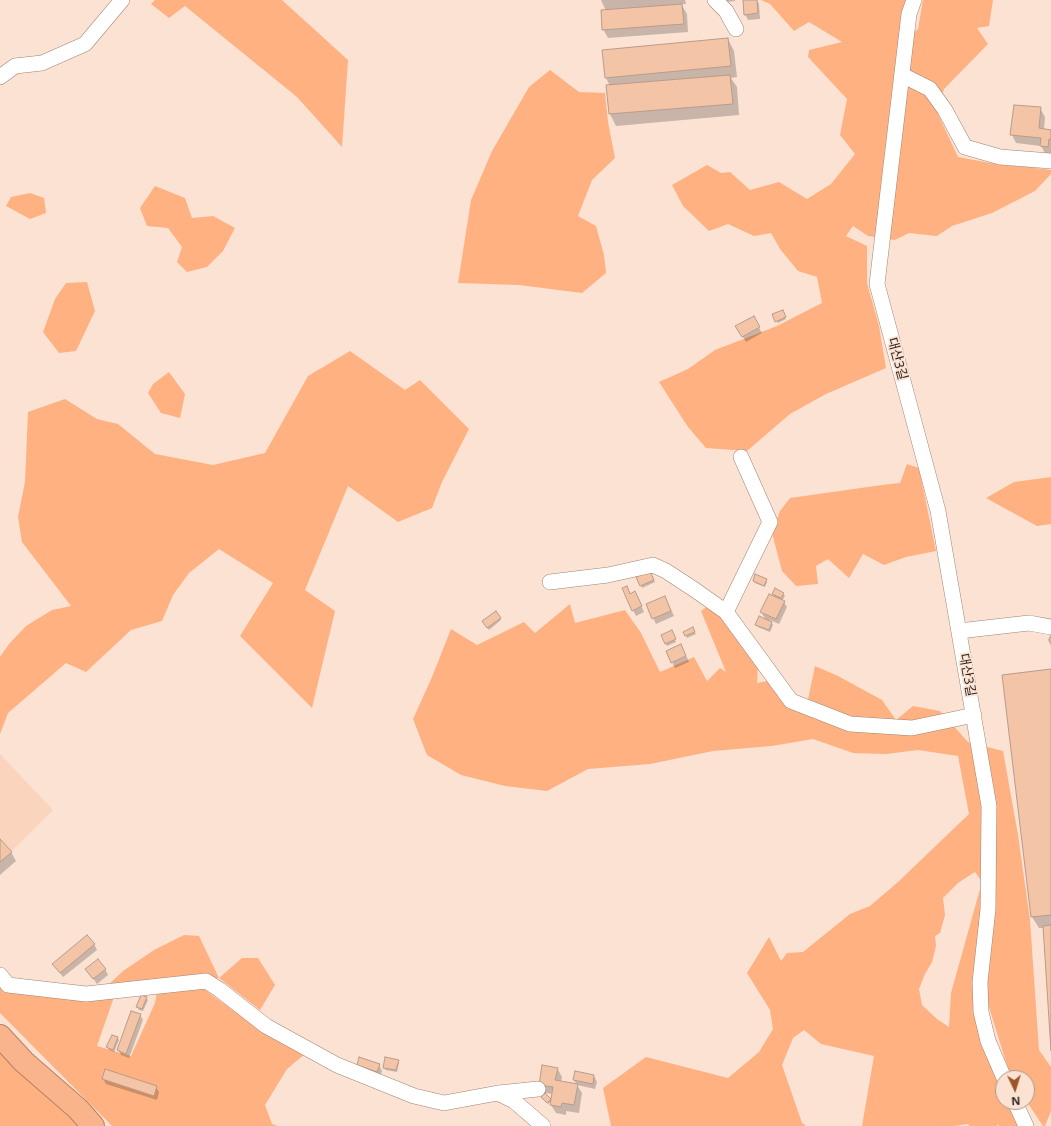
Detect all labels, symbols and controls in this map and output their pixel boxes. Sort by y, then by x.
street label: 대산3길 [884,336,910,382]
street label: 대산3길 [956,652,978,698]
north arrow [995,1070,1035,1110]
text: N [1011,1094,1021,1109]

